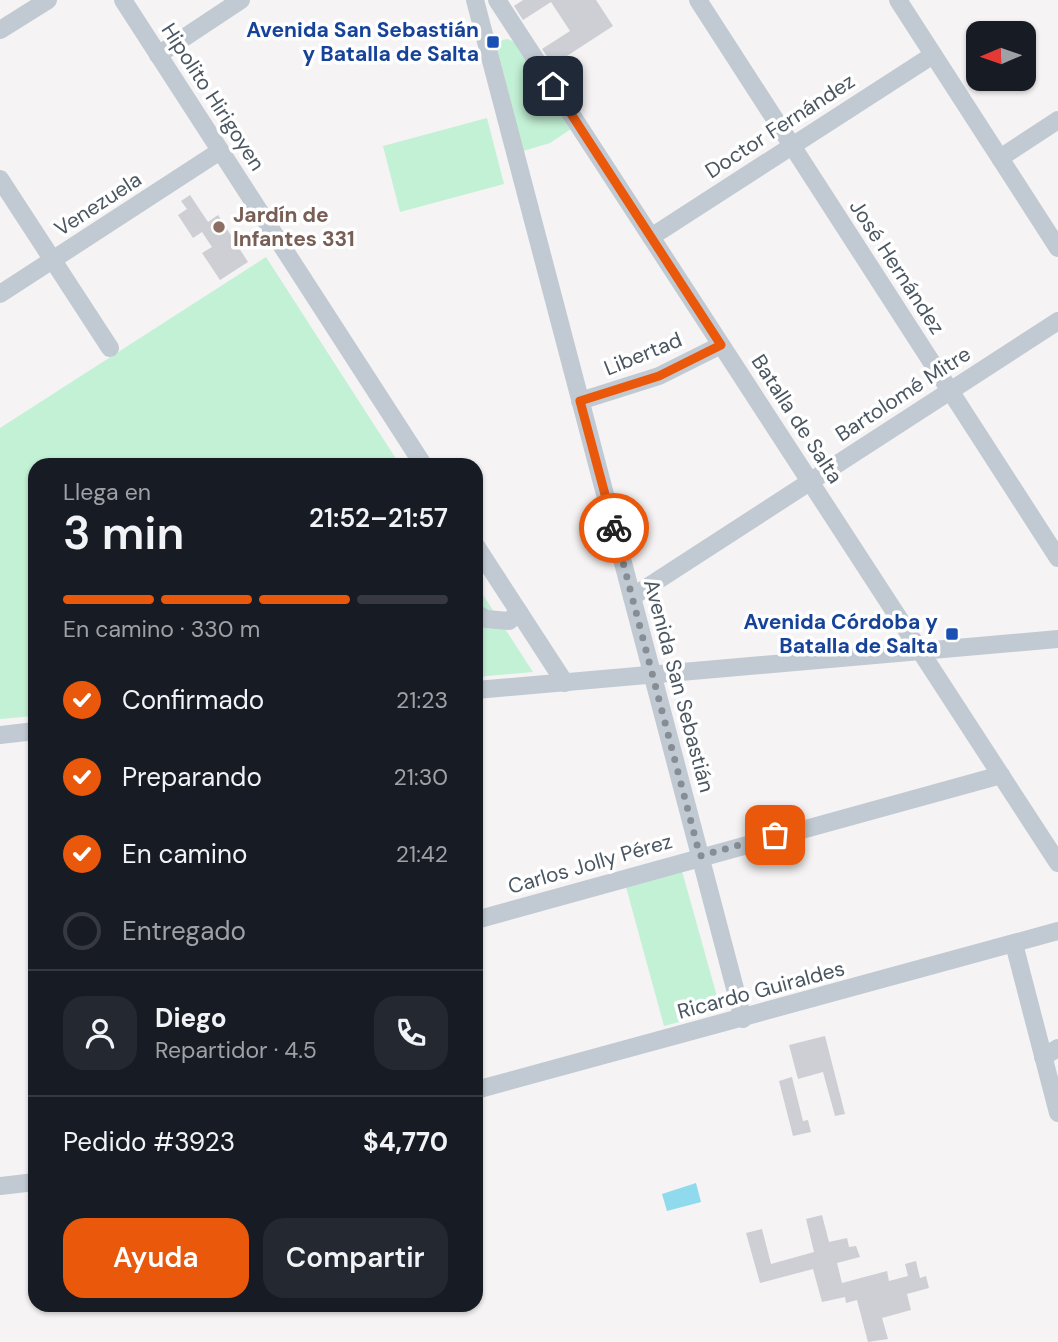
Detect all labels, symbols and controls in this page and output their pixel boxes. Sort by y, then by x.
place label: Avenida San Sebastián y Batalla de Salta [246,16,479,68]
street label: Hipolito Hirigoyen [155,18,271,176]
north arrow [966,21,1036,91]
map controls [966,21,1036,91]
marker: Avenida San Sebastián y Batalla de Salta [485,34,501,50]
pin [523,56,583,116]
icon: home [534,67,572,105]
street label: Doctor Fernández [700,67,860,185]
street label: Venezuela [49,165,147,243]
street label: José Hernández [843,194,951,340]
place label: Jardín de Infantes 331 [233,201,355,253]
marker: Jardín de Infantes 331 [211,219,227,235]
street label: Libertad [600,326,686,382]
street label: Bartolomé Mitre [830,340,976,448]
street label: Batalla de Salta [745,349,849,489]
text: Llega en [63,477,151,507]
courier [579,493,649,563]
text: 21:52–21:57 [309,501,448,535]
text: 3 min [63,503,184,563]
icon: bike [595,509,633,547]
street label: Avenida San Sebastián [637,576,721,796]
place label: Avenida Córdoba y Batalla de Salta [744,608,938,660]
text: En camino · 330 m [63,614,260,644]
marker: Avenida Córdoba y Batalla de Salta [944,626,960,642]
icon: check [63,681,101,719]
text: Confirmado [122,683,264,717]
text: 21:23 [396,685,448,715]
icon: check [63,758,101,796]
text: Preparando [122,760,262,794]
text: 21:30 [394,762,448,792]
pin [745,805,805,865]
icon: bag [756,816,794,854]
street label: Carlos Jolly Pérez [505,827,675,901]
icon: check [63,835,101,873]
text: En camino [122,837,247,871]
text: 21:42 [396,839,448,869]
text: Entregado [122,914,246,948]
street label: Ricardo Guiraldes [674,954,848,1026]
button: person [63,996,137,1070]
button: phone [374,996,448,1070]
text: Diego [155,1001,227,1035]
text: Repartidor · 4.5 [155,1035,317,1065]
text: Pedido #3923 [63,1125,235,1159]
text: $4,770 [363,1125,448,1159]
button: Ayuda [63,1218,249,1298]
button: Compartir [263,1218,448,1298]

